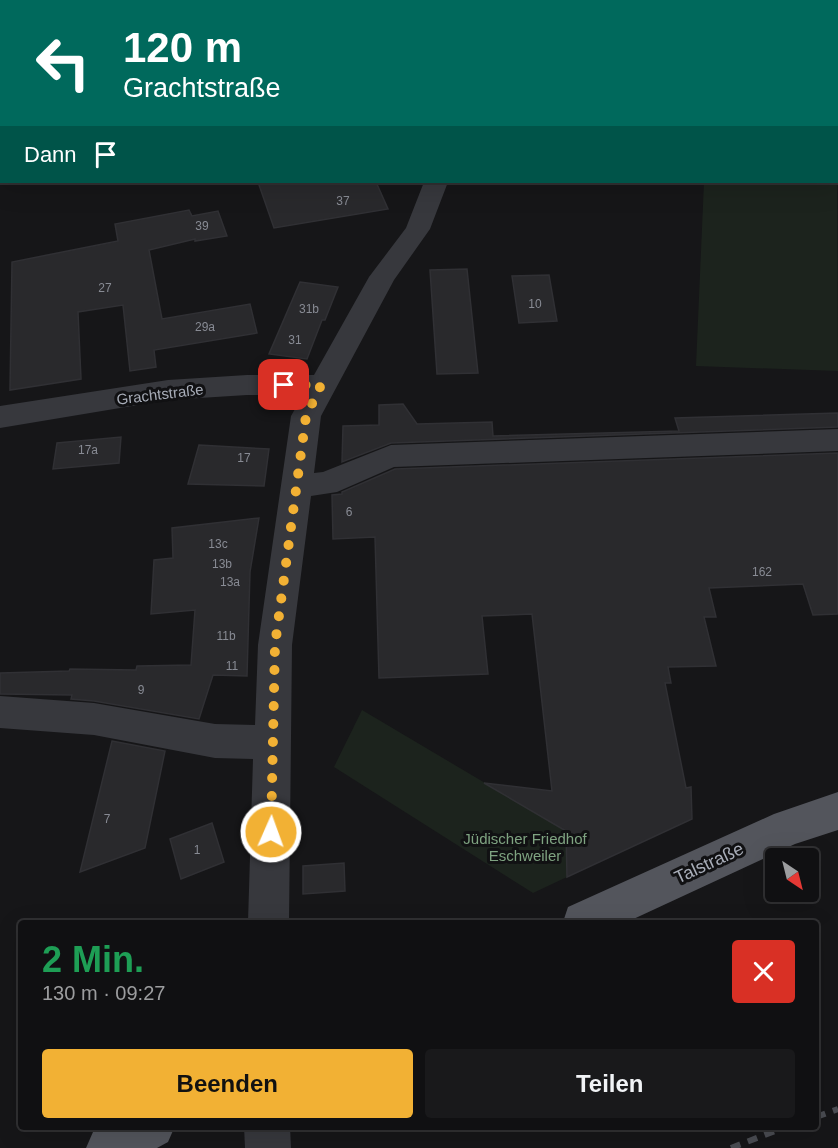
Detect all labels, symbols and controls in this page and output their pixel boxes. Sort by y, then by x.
icon: left [24,24,102,102]
text: 120 m [123,24,242,71]
text: Grachtstraße [123,73,281,103]
icon: arrive [89,138,122,171]
text: Dann [24,142,77,167]
house number: 37 [336,194,350,208]
house number: 39 [195,219,209,233]
house number: 27 [98,281,112,295]
house number: 10 [528,297,542,311]
house number: 31b [299,302,319,316]
house number: 29a [195,320,215,334]
house number: 31 [288,333,302,347]
pin [258,359,309,410]
icon: arrive [267,368,300,401]
street label: Grachtstraße [116,380,204,408]
house number: 17a [78,443,98,457]
house number: 17 [237,451,251,465]
house number: 6 [346,505,353,519]
house number: 13c [208,537,228,551]
house number: 13b [212,557,232,571]
house number: 162 [752,565,772,579]
house number: 13a [220,575,240,589]
house number: 11b [216,629,236,643]
house number: 11 [226,659,239,673]
house number: 9 [138,683,145,697]
position arrow [239,800,303,864]
house number: 7 [104,812,111,826]
park label: Jüdischer Friedhof Eschweiler [463,830,588,864]
street label: Talstraße [671,838,747,888]
house number: 1 [194,843,201,857]
north arrow [765,848,819,902]
map controls [765,848,819,902]
text: 2 Min. [42,939,144,980]
button: close [732,940,795,1003]
text: 130 m · 09:27 [42,982,165,1004]
button: Beenden [42,1049,413,1118]
button: Teilen [425,1049,795,1118]

